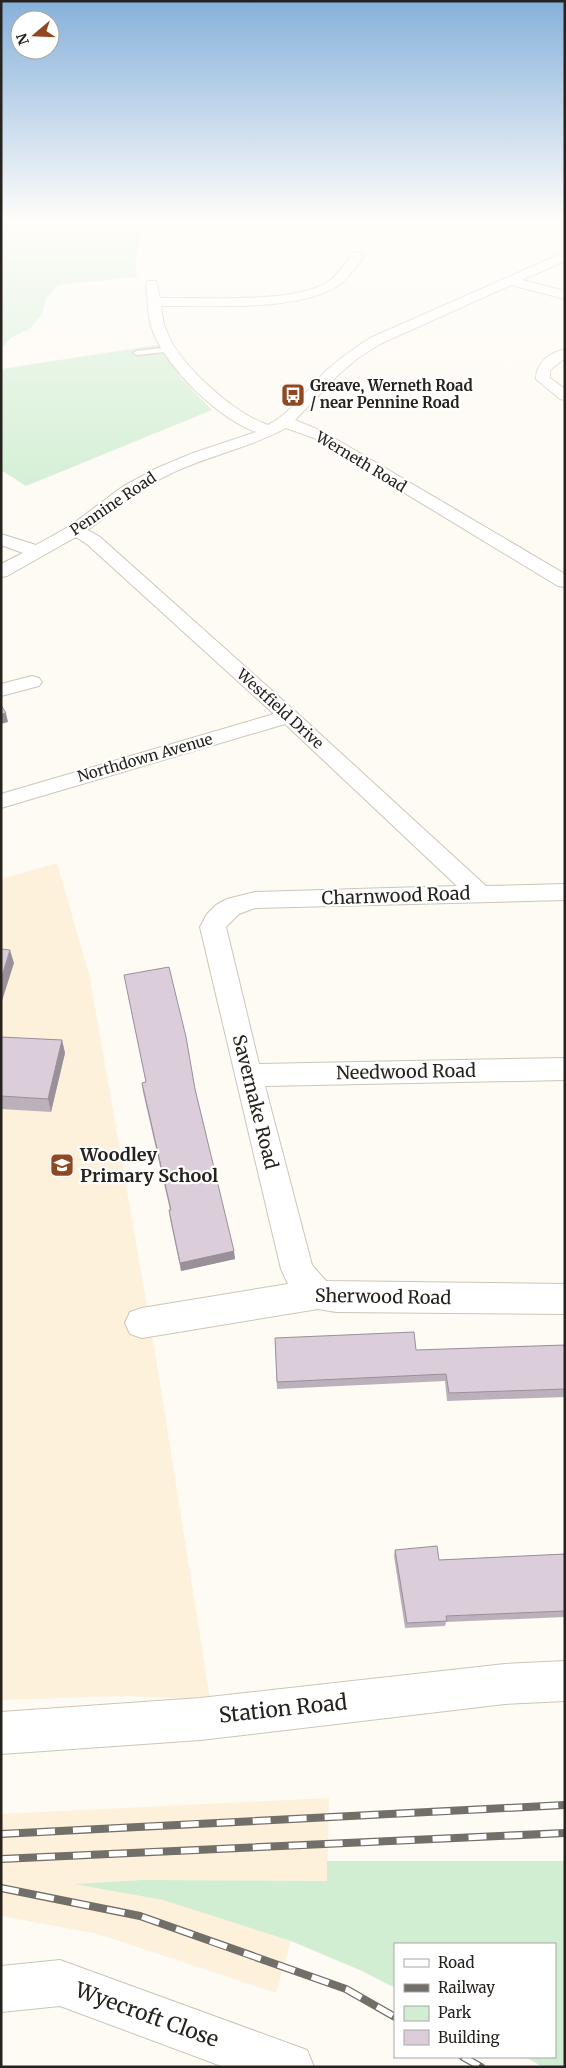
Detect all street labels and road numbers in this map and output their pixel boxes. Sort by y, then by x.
street label: Werneth Road [312,427,410,496]
street label: Pennine Road [66,468,159,539]
street label: Westfield Drive [232,664,328,753]
street label: Northdown Avenue [75,729,215,786]
street label: Charnwood Road [321,881,471,910]
street label: Savernake Road [228,1032,283,1172]
street label: Needwood Road [336,1059,476,1084]
street label: Sherwood Road [315,1284,451,1309]
street label: Station Road [217,1688,349,1729]
street label: Wyecroft Close [71,1976,223,2053]

